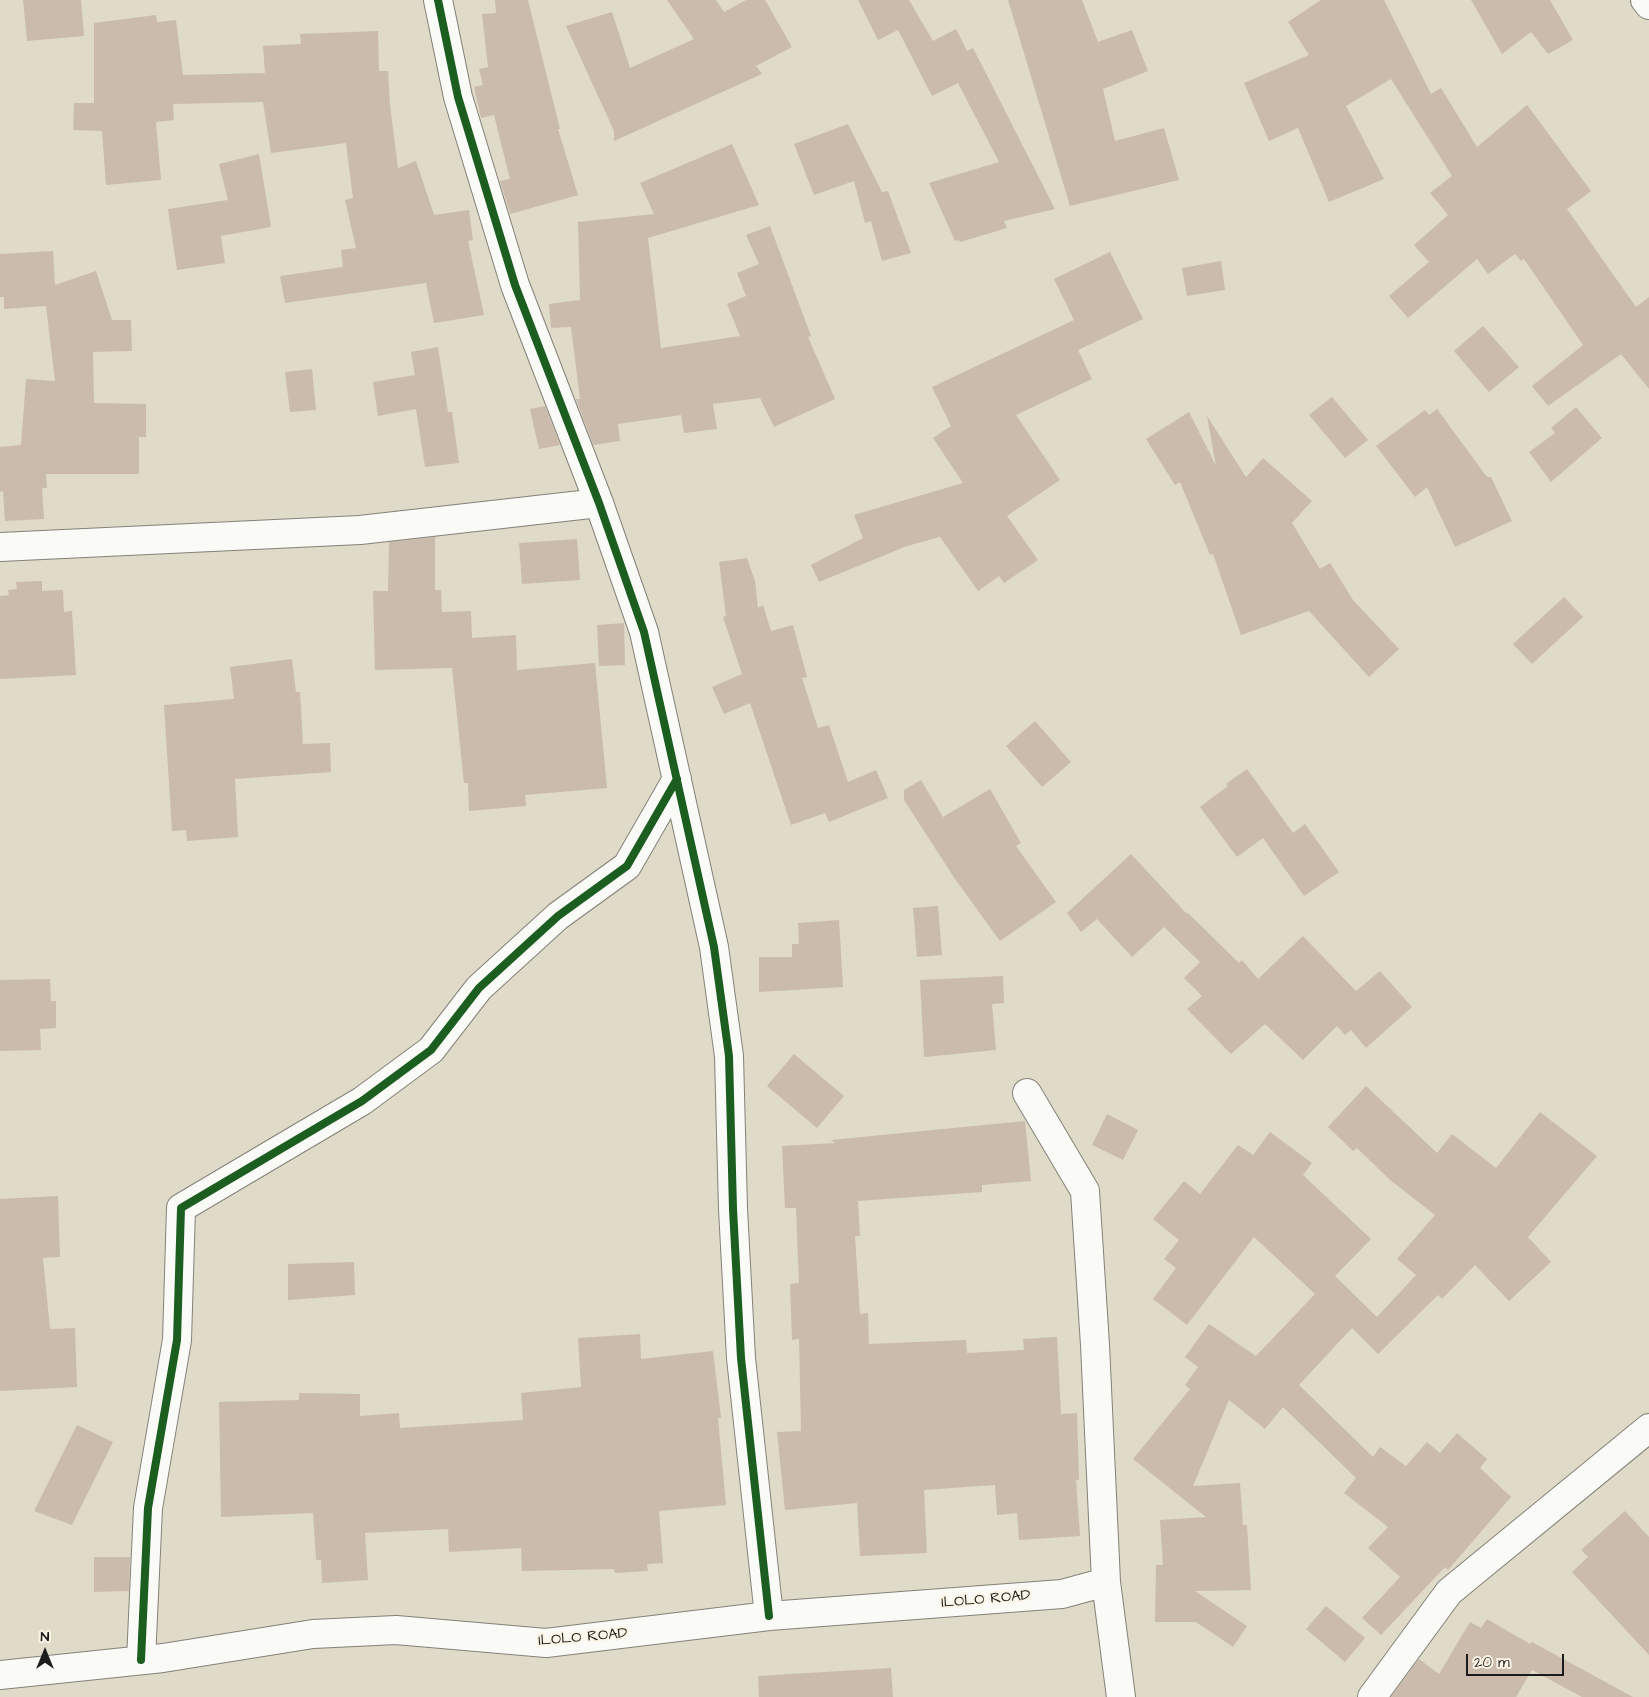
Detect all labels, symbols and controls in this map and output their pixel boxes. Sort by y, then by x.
street label: ILOLO ROAD [941,1587,1031,1613]
street label: ILOLO ROAD [538,1625,628,1651]
north arrow [20,1627,70,1677]
text: N [41,1627,49,1647]
scale bar [1469,1644,1566,1676]
text: 20 m [1474,1652,1510,1673]

